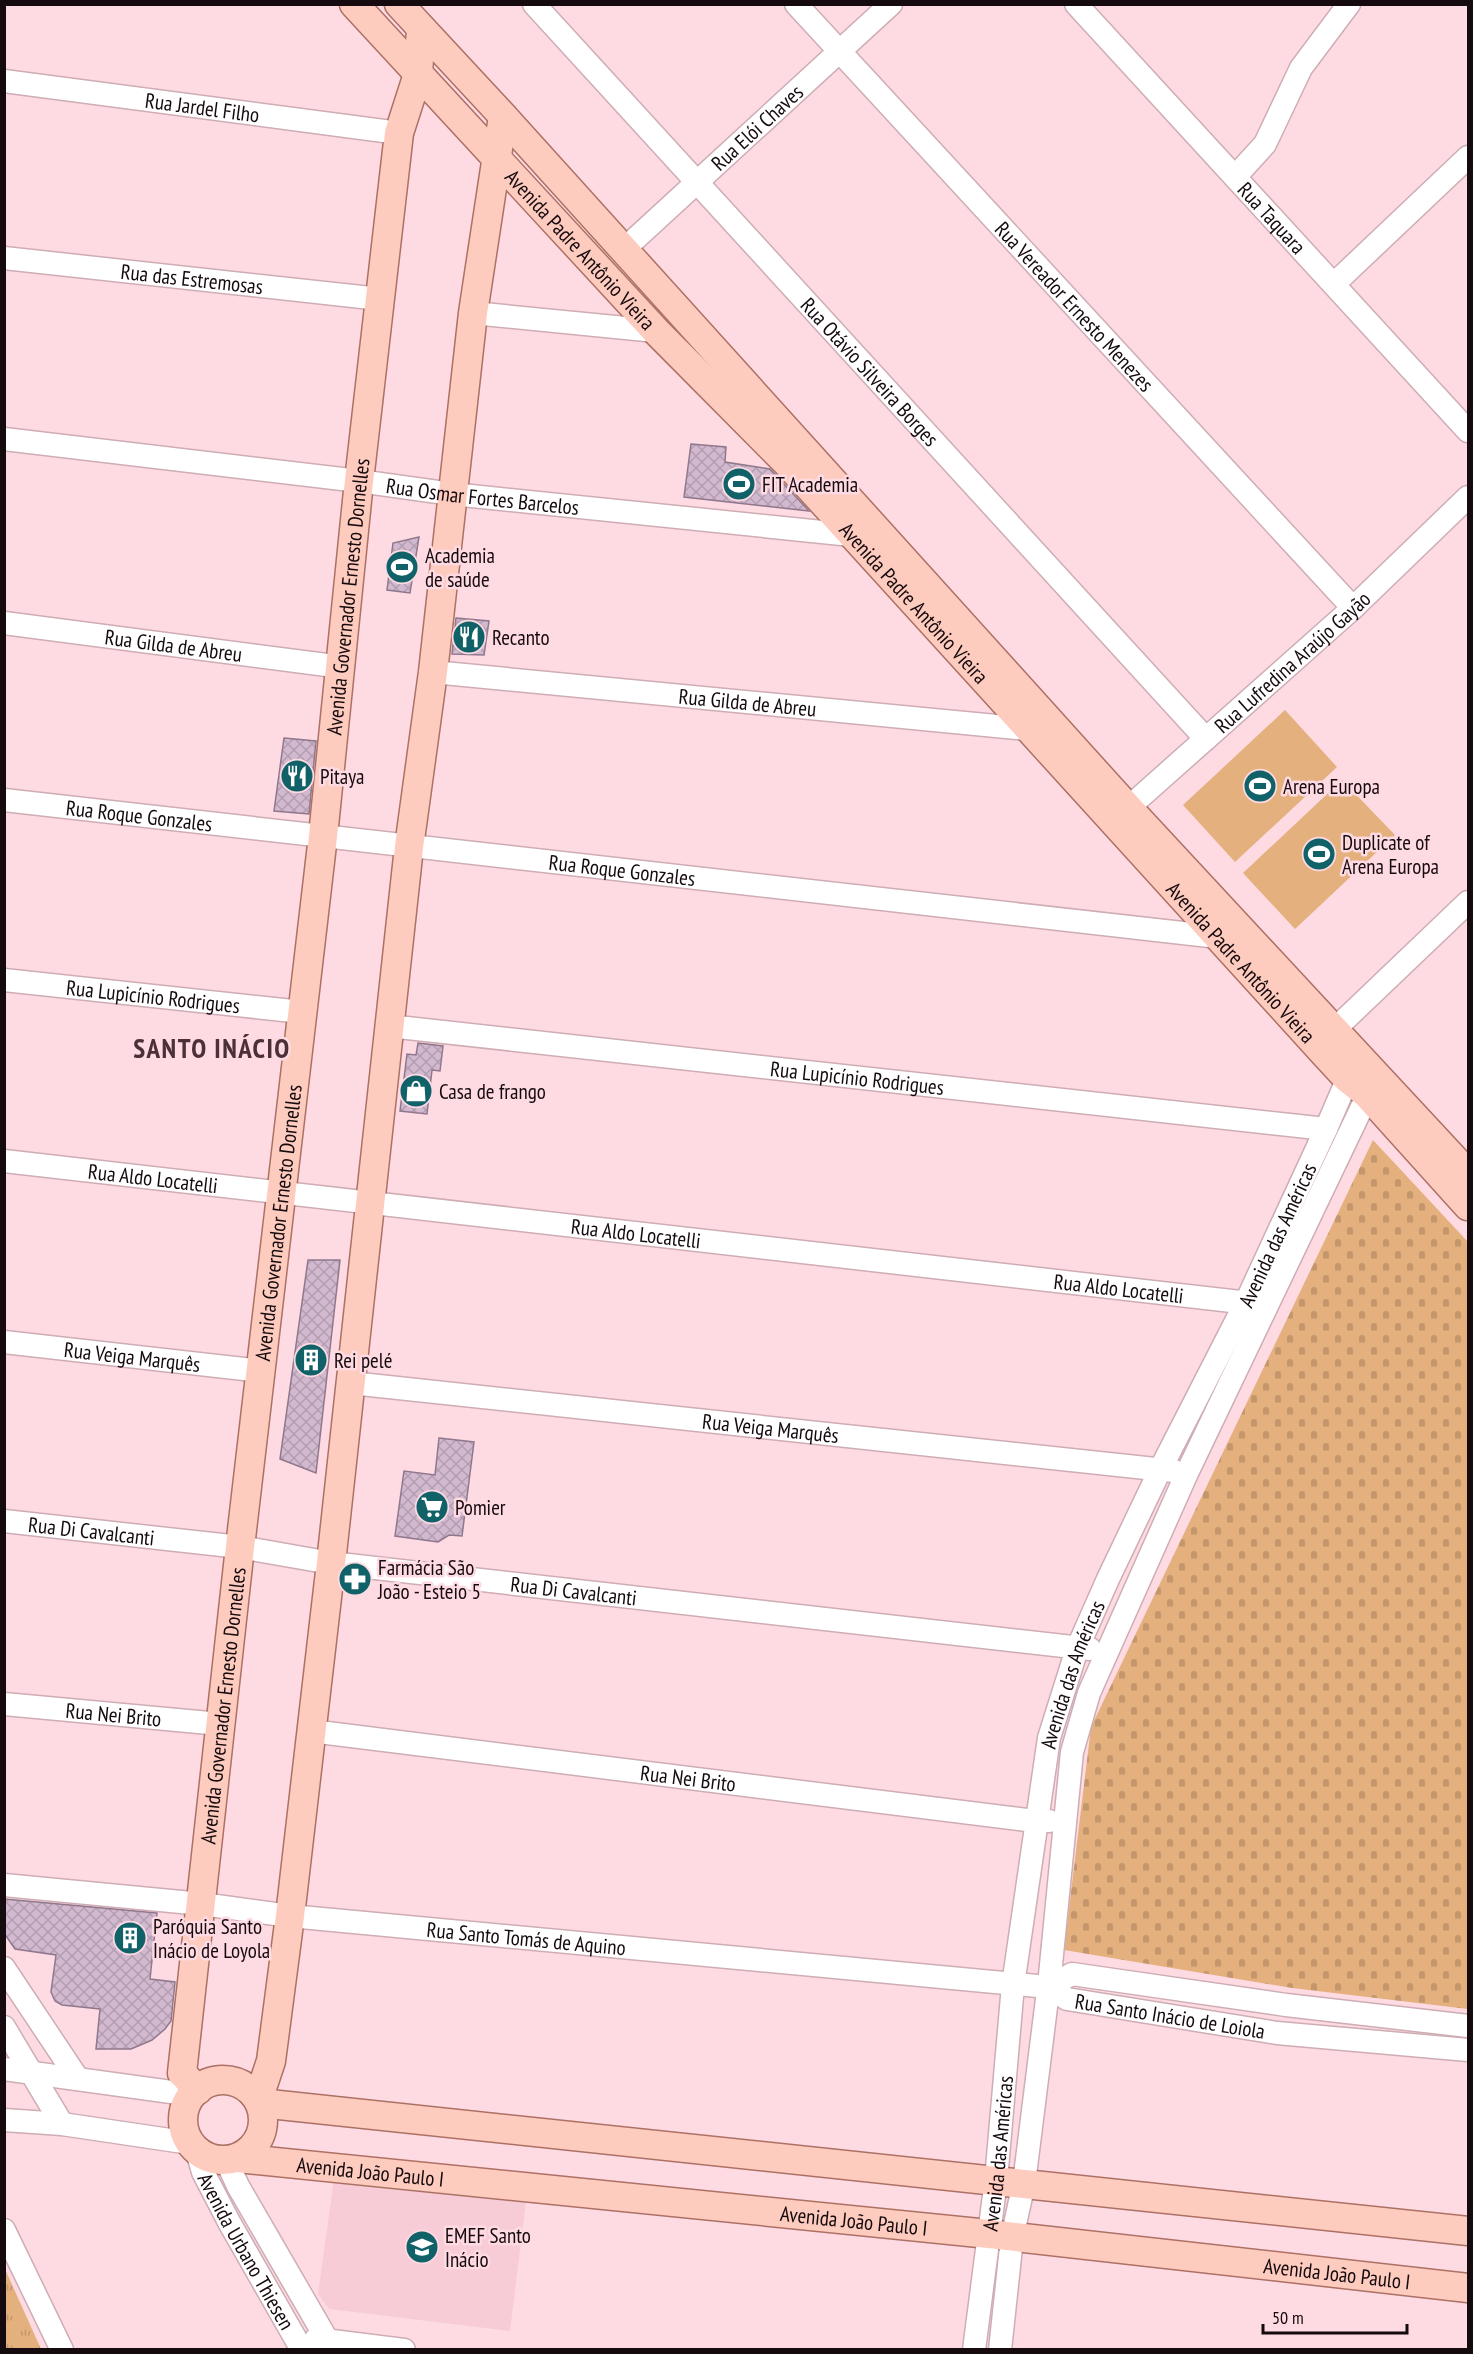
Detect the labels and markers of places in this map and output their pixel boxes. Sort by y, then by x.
sports icon: FIT Academia [721,466,757,502]
place label: FIT Academia [762,471,858,498]
place label: Academia de saúde [425,542,495,593]
sports icon: Academia de saúde [384,549,420,585]
restaurant icon: Recanto [451,619,487,655]
place label: Recanto [492,624,550,651]
restaurant icon: Pitaya [279,758,315,794]
place label: Pitaya [320,763,365,790]
sports icon: Arena Europa [1242,768,1278,804]
place label: Arena Europa [1283,773,1380,800]
place label: Duplicate of Arena Europa [1342,829,1439,880]
sports icon: Duplicate of Arena Europa [1301,836,1337,872]
shop icon: Casa de frango [398,1073,434,1109]
place label: Casa de frango [439,1078,546,1105]
building icon: Rei pelé [293,1342,329,1378]
place label: Rei pelé [334,1347,392,1374]
supermarket icon: Pomier [414,1489,450,1525]
place label: Pomier [455,1494,506,1521]
place label: Farmácia São João - Esteio 5 [377,1554,481,1605]
pharmacy icon: Farmácia São João - Esteio 5 [337,1561,373,1597]
place label: Paróquia Santo Inácio de Loyola [153,1913,270,1964]
building icon: Paróquia Santo Inácio de Loyola [112,1920,148,1956]
place label: EMEF Santo Inácio [445,2222,531,2273]
school or university icon: EMEF Santo Inácio [404,2229,440,2265]

